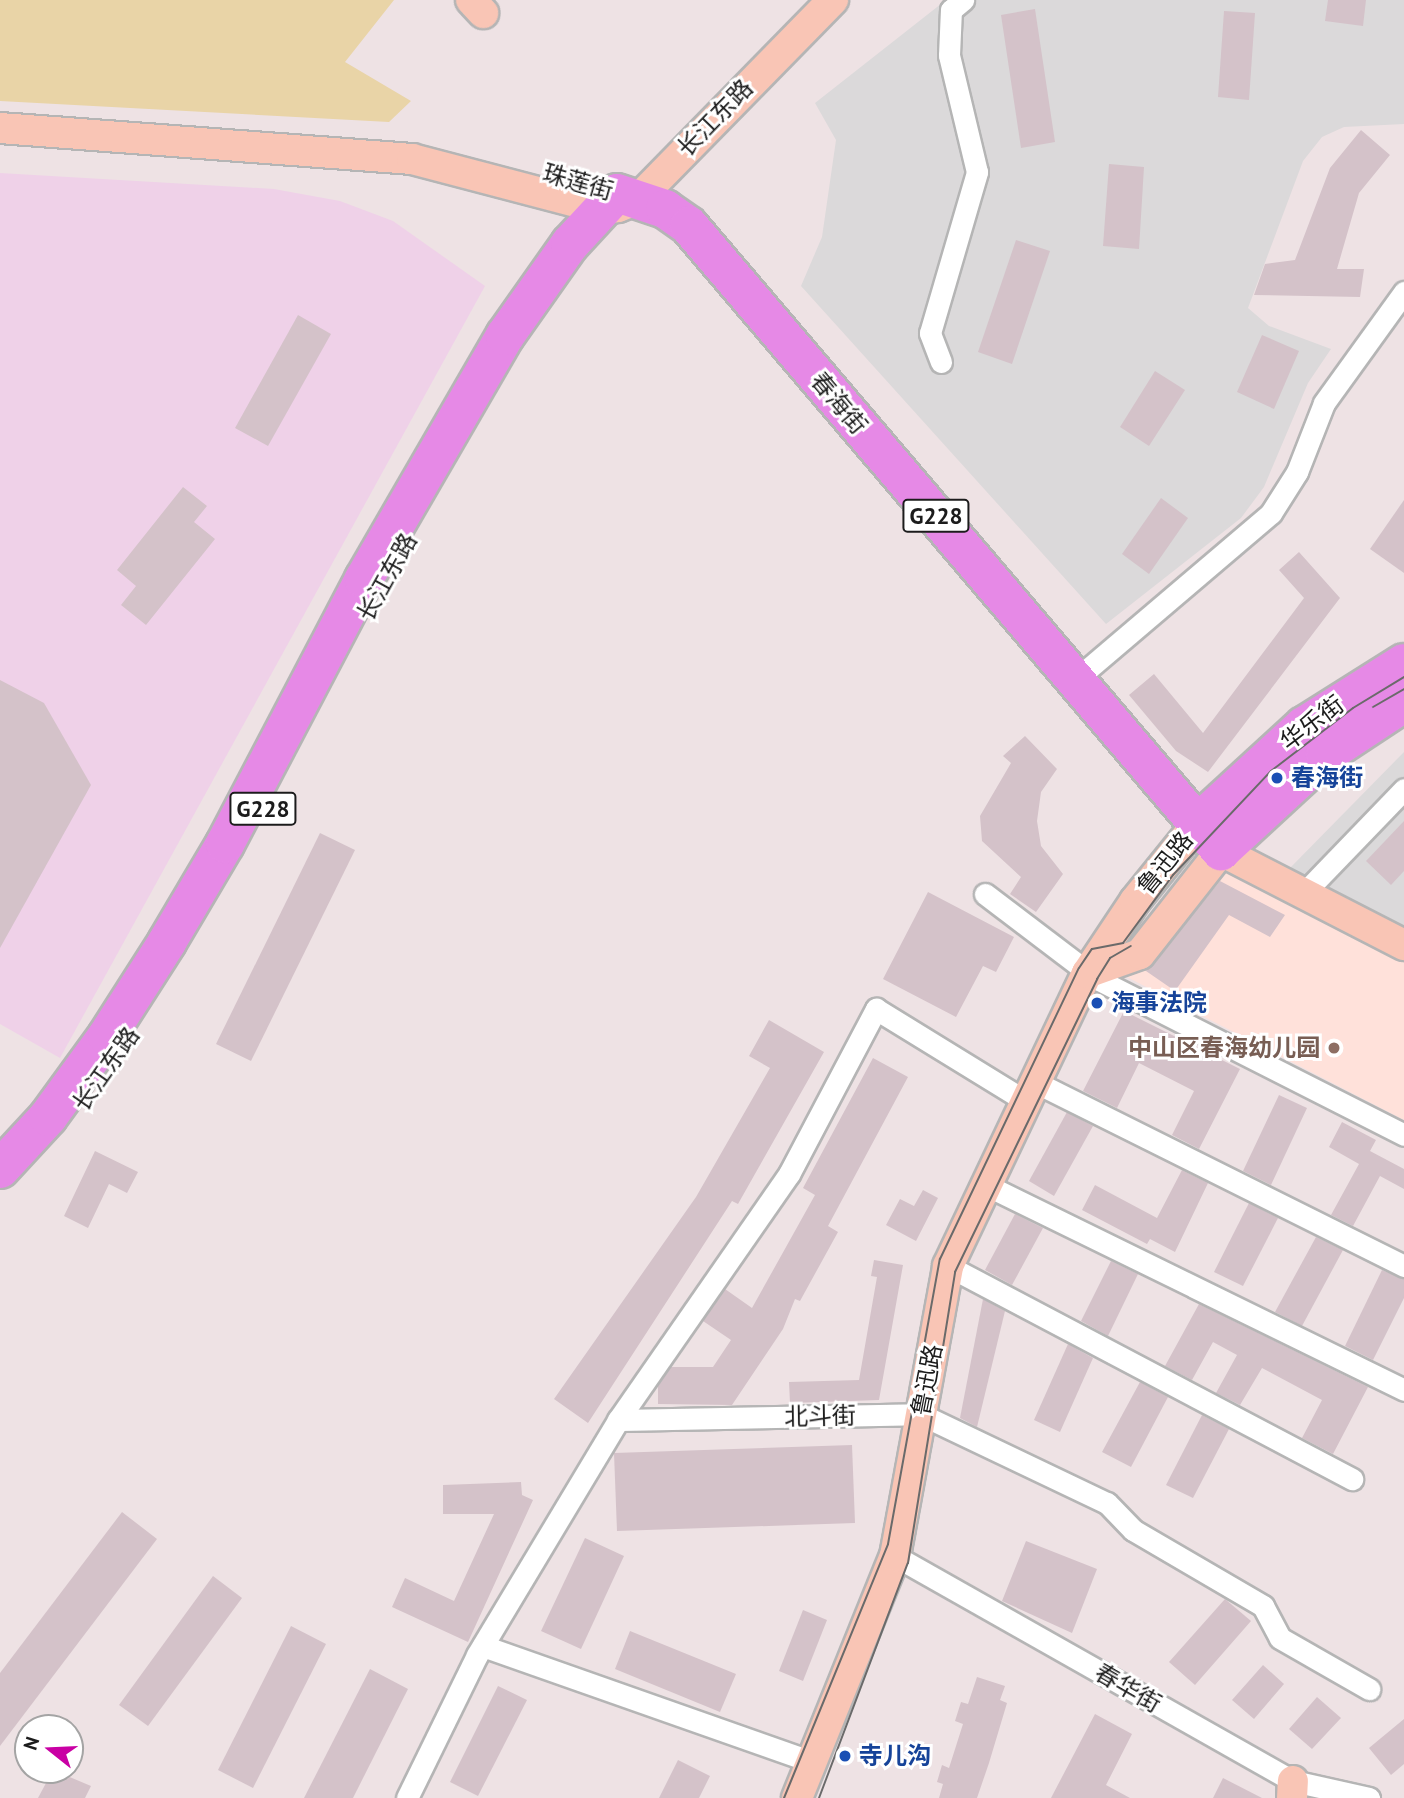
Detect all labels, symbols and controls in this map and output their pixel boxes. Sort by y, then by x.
street label: 长江东路 [671,73,759,163]
street label: 珠莲街 [539,158,617,206]
street label: 春海街 [805,366,873,440]
road number: G228 [901,496,971,536]
street label: 长江东路 [351,528,423,626]
street label: 华乐街 [1275,690,1349,756]
place label: 春海街 [1291,764,1363,792]
marker: 春海街 [1269,770,1285,786]
road number: G228 [228,790,298,828]
street label: 鲁迅路 [1131,826,1199,900]
place label: 海事法院 [1111,989,1207,1017]
marker: 海事法院 [1089,995,1105,1011]
street label: 长江东路 [67,1021,145,1117]
place label: 中山区春海幼儿园 [1128,1034,1320,1062]
marker: 中山区春海幼儿园 [1326,1040,1342,1056]
street label: 鲁迅路 [906,1342,948,1418]
street label: 北斗街 [784,1401,856,1431]
street label: 春华街 [1090,1658,1166,1718]
north arrow [14,1714,84,1784]
text: N [18,1733,44,1753]
place label: 寺儿沟 [859,1742,931,1770]
marker: 寺儿沟 [837,1748,853,1764]

